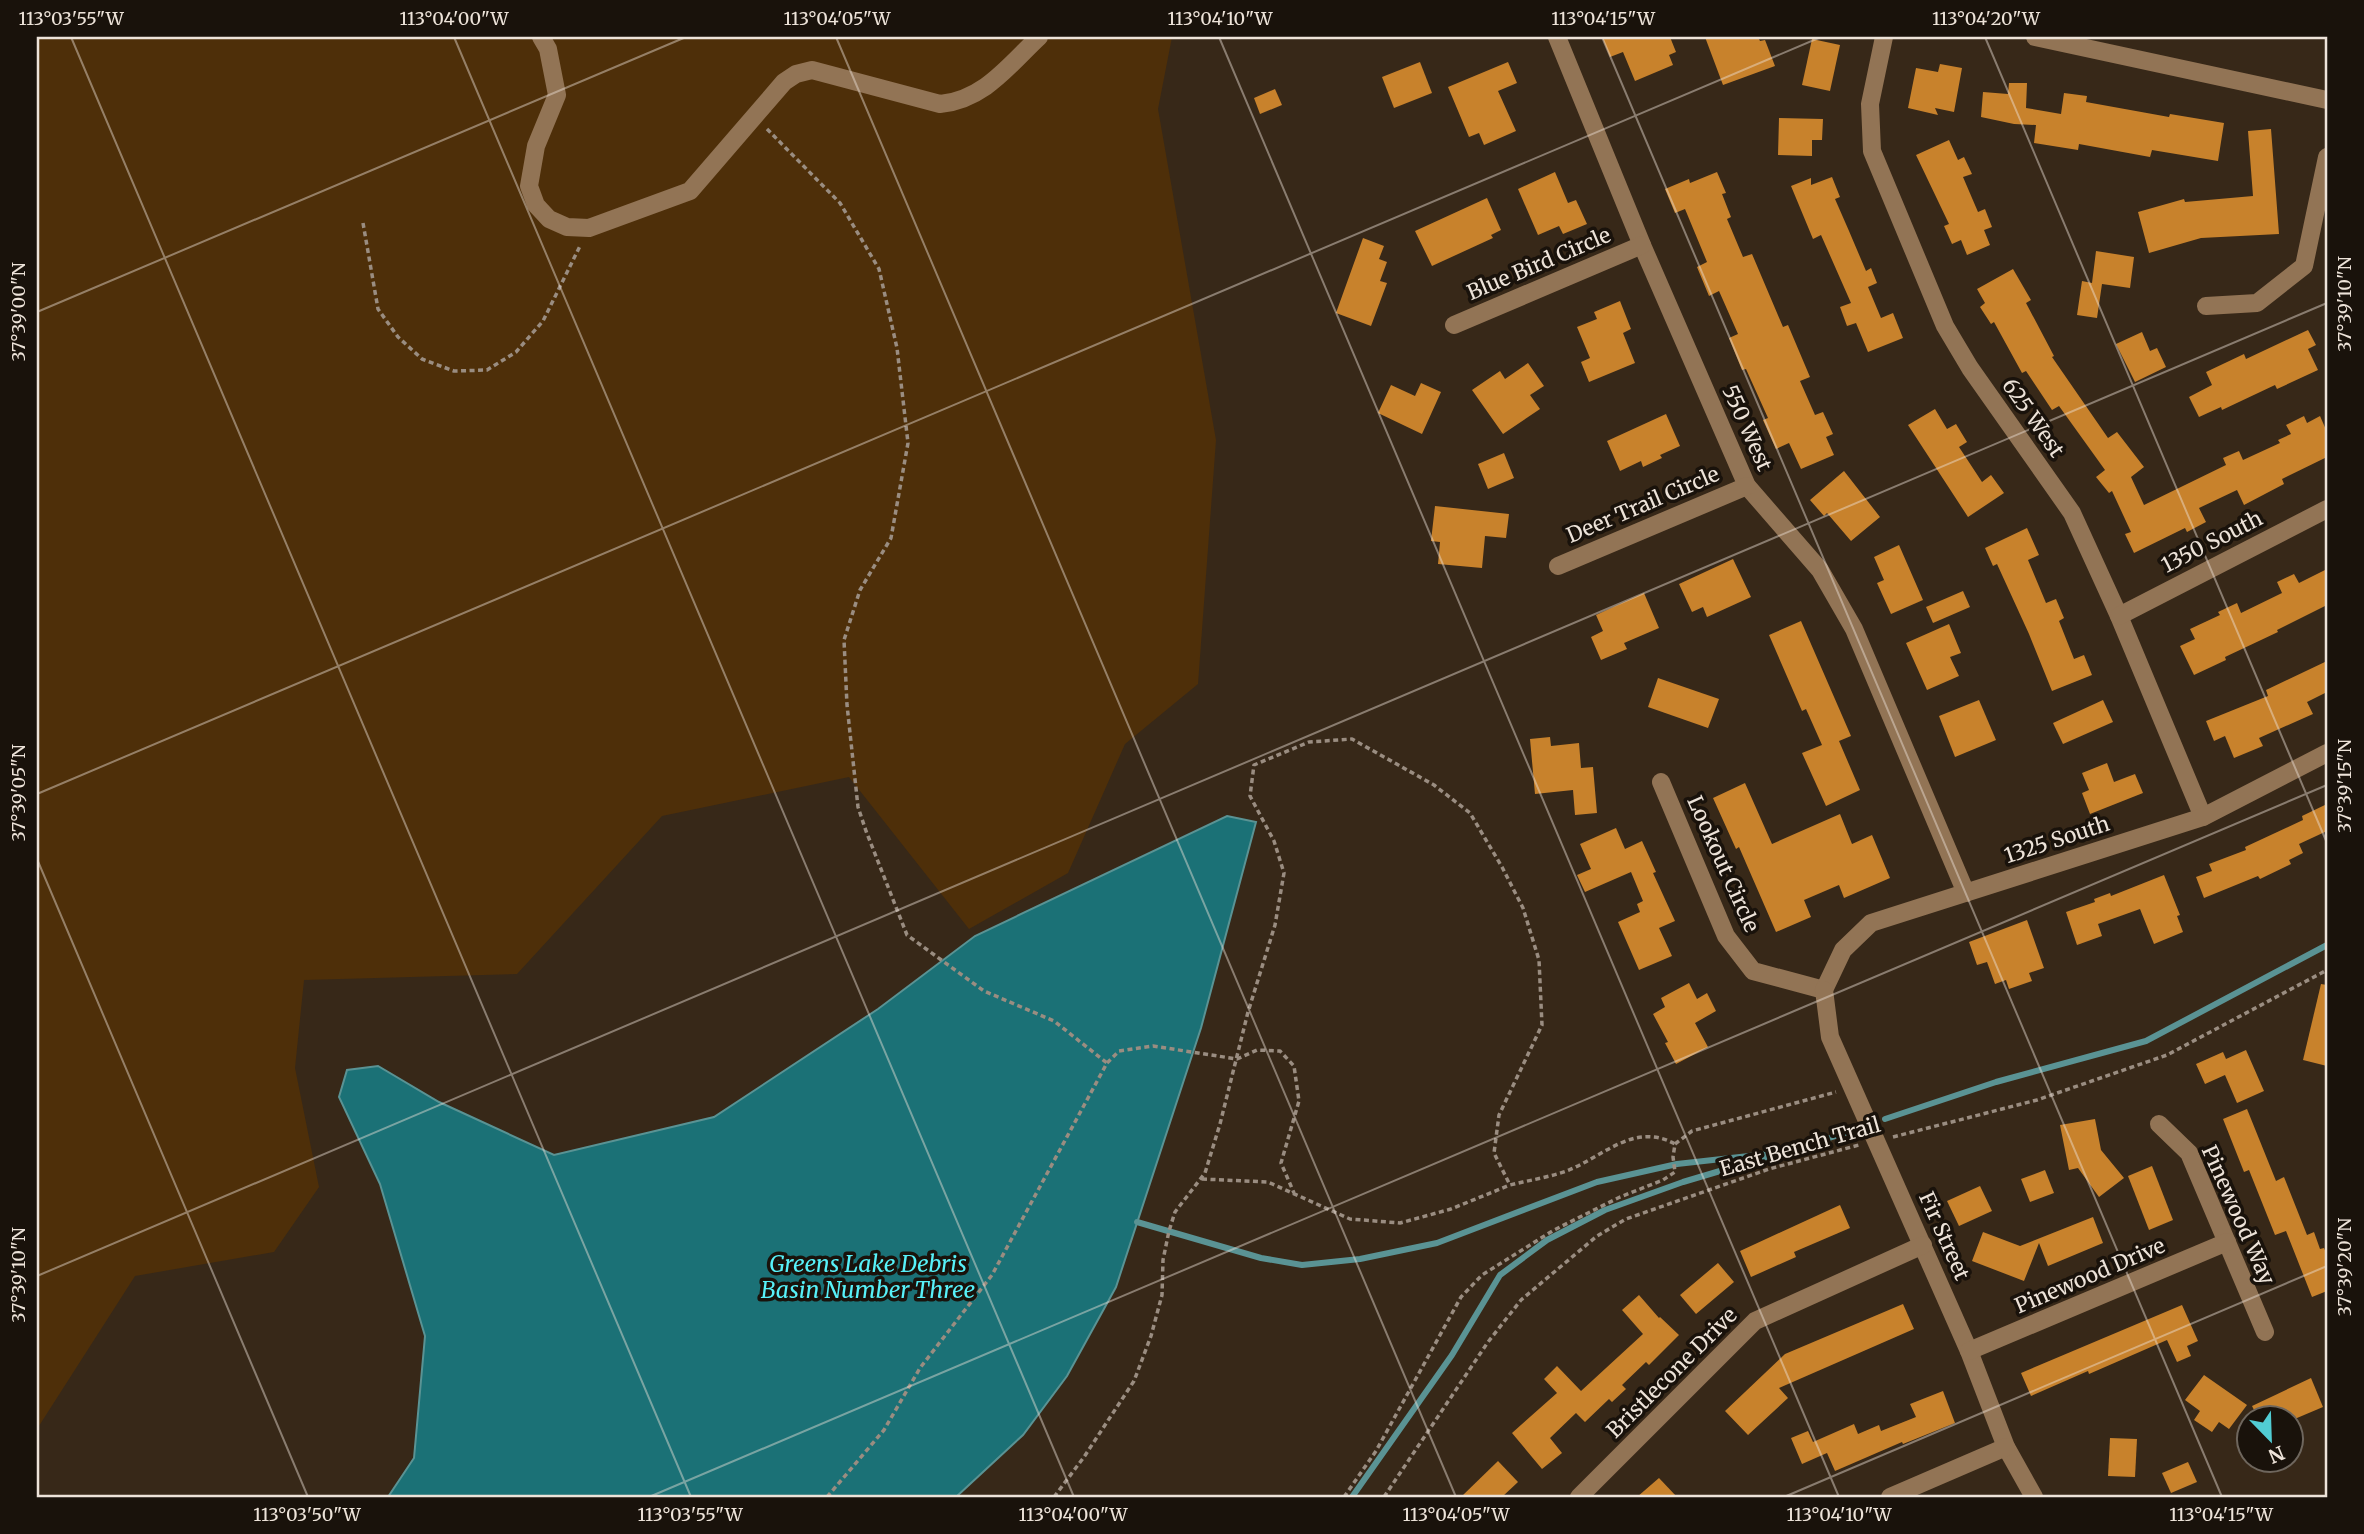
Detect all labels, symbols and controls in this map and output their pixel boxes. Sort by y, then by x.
text: 113°03'55"W [18,7,125,30]
text: 113°04'00"W [400,7,510,30]
text: 113°04'05"W [784,7,892,30]
text: 113°04'10"W [1168,7,1274,30]
text: 113°04'15"W [1551,7,1656,30]
text: 113°04'20"W [1932,7,2041,30]
street label: Blue Bird Circle [1463,221,1615,306]
text: 37°39'10"N [2333,256,2356,352]
text: 37°39'00"N [7,262,30,362]
street label: 625 West [1996,373,2070,462]
street label: 550 West [1717,381,1778,475]
street label: Deer Trail Circle [1562,460,1723,549]
street label: 1350 South [2157,505,2267,579]
text: 37°39'15"N [2333,739,2356,833]
text: 37°39'05"N [7,744,30,842]
street label: Lookout Circle [1681,791,1766,936]
street label: 1325 South [2001,810,2113,869]
street label: East Bench Trail [1716,1111,1884,1182]
street label: Pinewood Way [2196,1141,2281,1289]
street label: Fir Street [1913,1187,1976,1284]
text: 37°39'20"N [2333,1218,2356,1316]
text: 37°39'10"N [7,1227,30,1323]
street label: Pinewood Drive [2011,1232,2169,1319]
water label: Greens Lake Debris Basin Number Three [761,1249,975,1304]
street label: Bristlecone Drive [1601,1302,1743,1444]
north arrow [2234,1404,2304,1474]
text: N [2265,1441,2288,1469]
text: 113°03'50"W [253,1503,362,1526]
text: 113°03'55"W [637,1503,744,1526]
text: 113°04'00"W [1019,1503,1129,1526]
text: 113°04'05"W [1403,1503,1511,1526]
text: 113°04'10"W [1787,1503,1893,1526]
text: 113°04'15"W [2169,1503,2274,1526]

